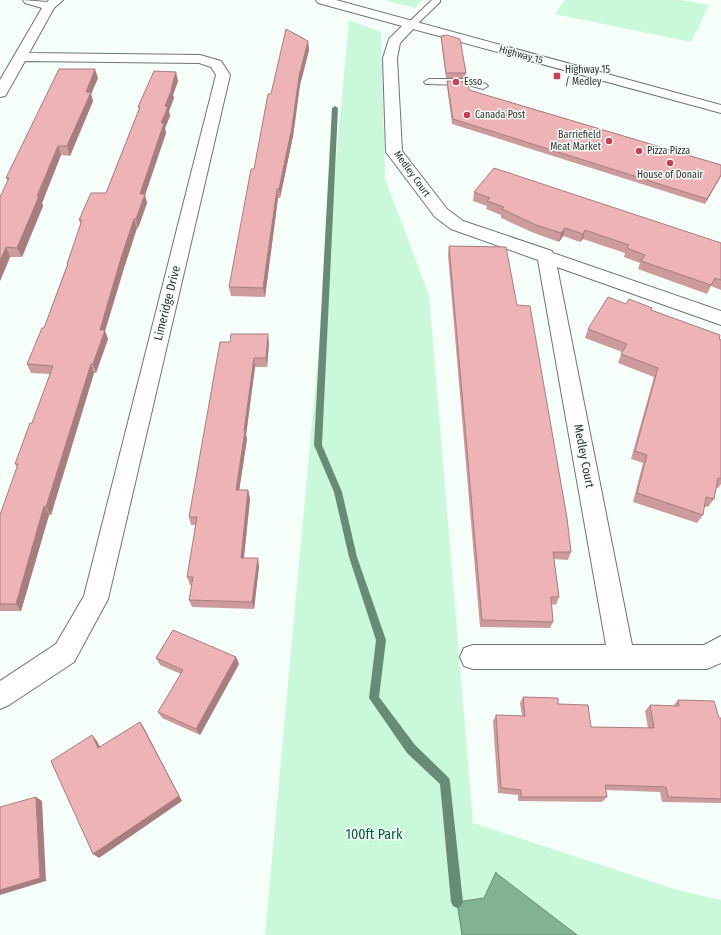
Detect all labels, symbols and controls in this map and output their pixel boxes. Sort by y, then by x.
street label: Highway 15 [498,43,545,67]
place label: Highway 15 / Medley [565,64,610,88]
marker: Highway 15 / Medley [552,71,562,81]
place label: Esso [464,76,482,88]
marker: Esso [451,77,461,87]
place label: Canada Post [475,109,526,121]
marker: Canada Post [462,110,472,120]
place label: Barriefield Meat Market [550,129,602,153]
marker: Barriefield Meat Market [604,136,614,146]
place label: Pizza Pizza [647,145,690,157]
marker: Pizza Pizza [634,146,644,156]
street label: Medley Court [391,149,433,200]
marker: House of Donair [665,158,675,168]
place label: House of Donair [637,169,704,181]
street label: Limeridge Drive [151,264,183,342]
street label: Medley Court [571,423,597,489]
park label: 100ft Park [345,826,403,843]

